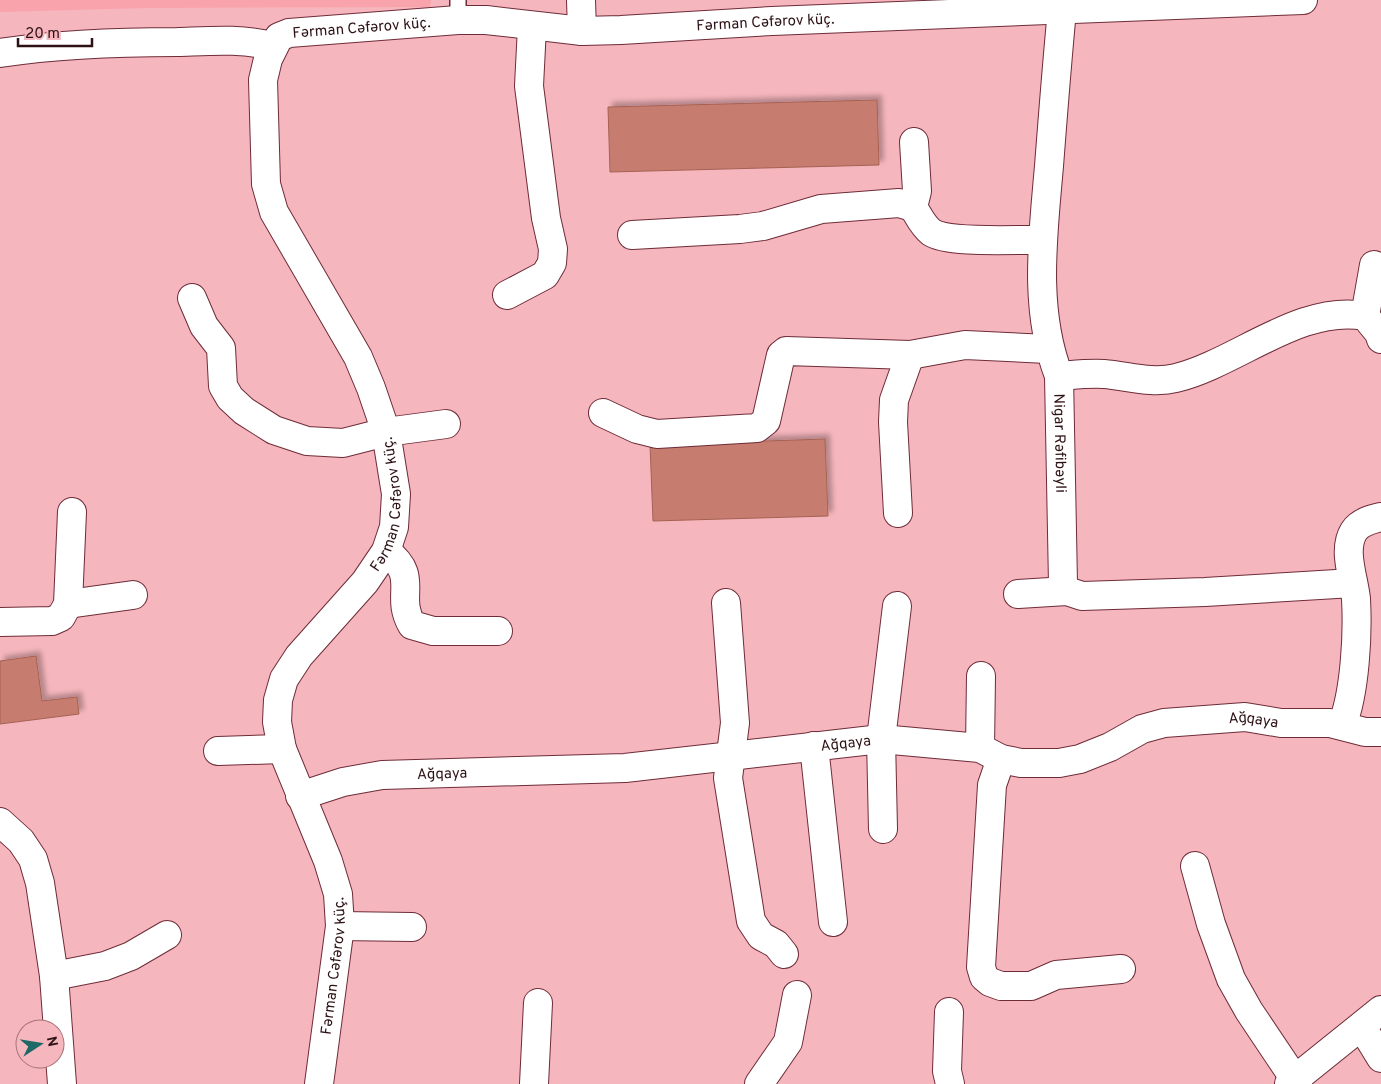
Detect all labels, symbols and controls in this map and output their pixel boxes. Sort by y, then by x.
street label: Fərman Cəfərov küç. [696,11,835,36]
street label: Fərman Cəfərov küç. [292,14,431,44]
scale bar [18,15,91,47]
text: 20 m [25,25,60,44]
street label: Nigar Rəfibəyli [1048,393,1069,493]
street label: Fərman Cəfərov küç. [367,436,407,576]
street label: Ağqaya [1228,709,1280,733]
street label: Ağqaya [820,732,872,757]
street label: Ağqaya [417,765,468,785]
street label: Fərman Cəfərov küç. [318,897,351,1036]
north arrow [15,1019,65,1069]
text: N [42,1035,61,1048]

